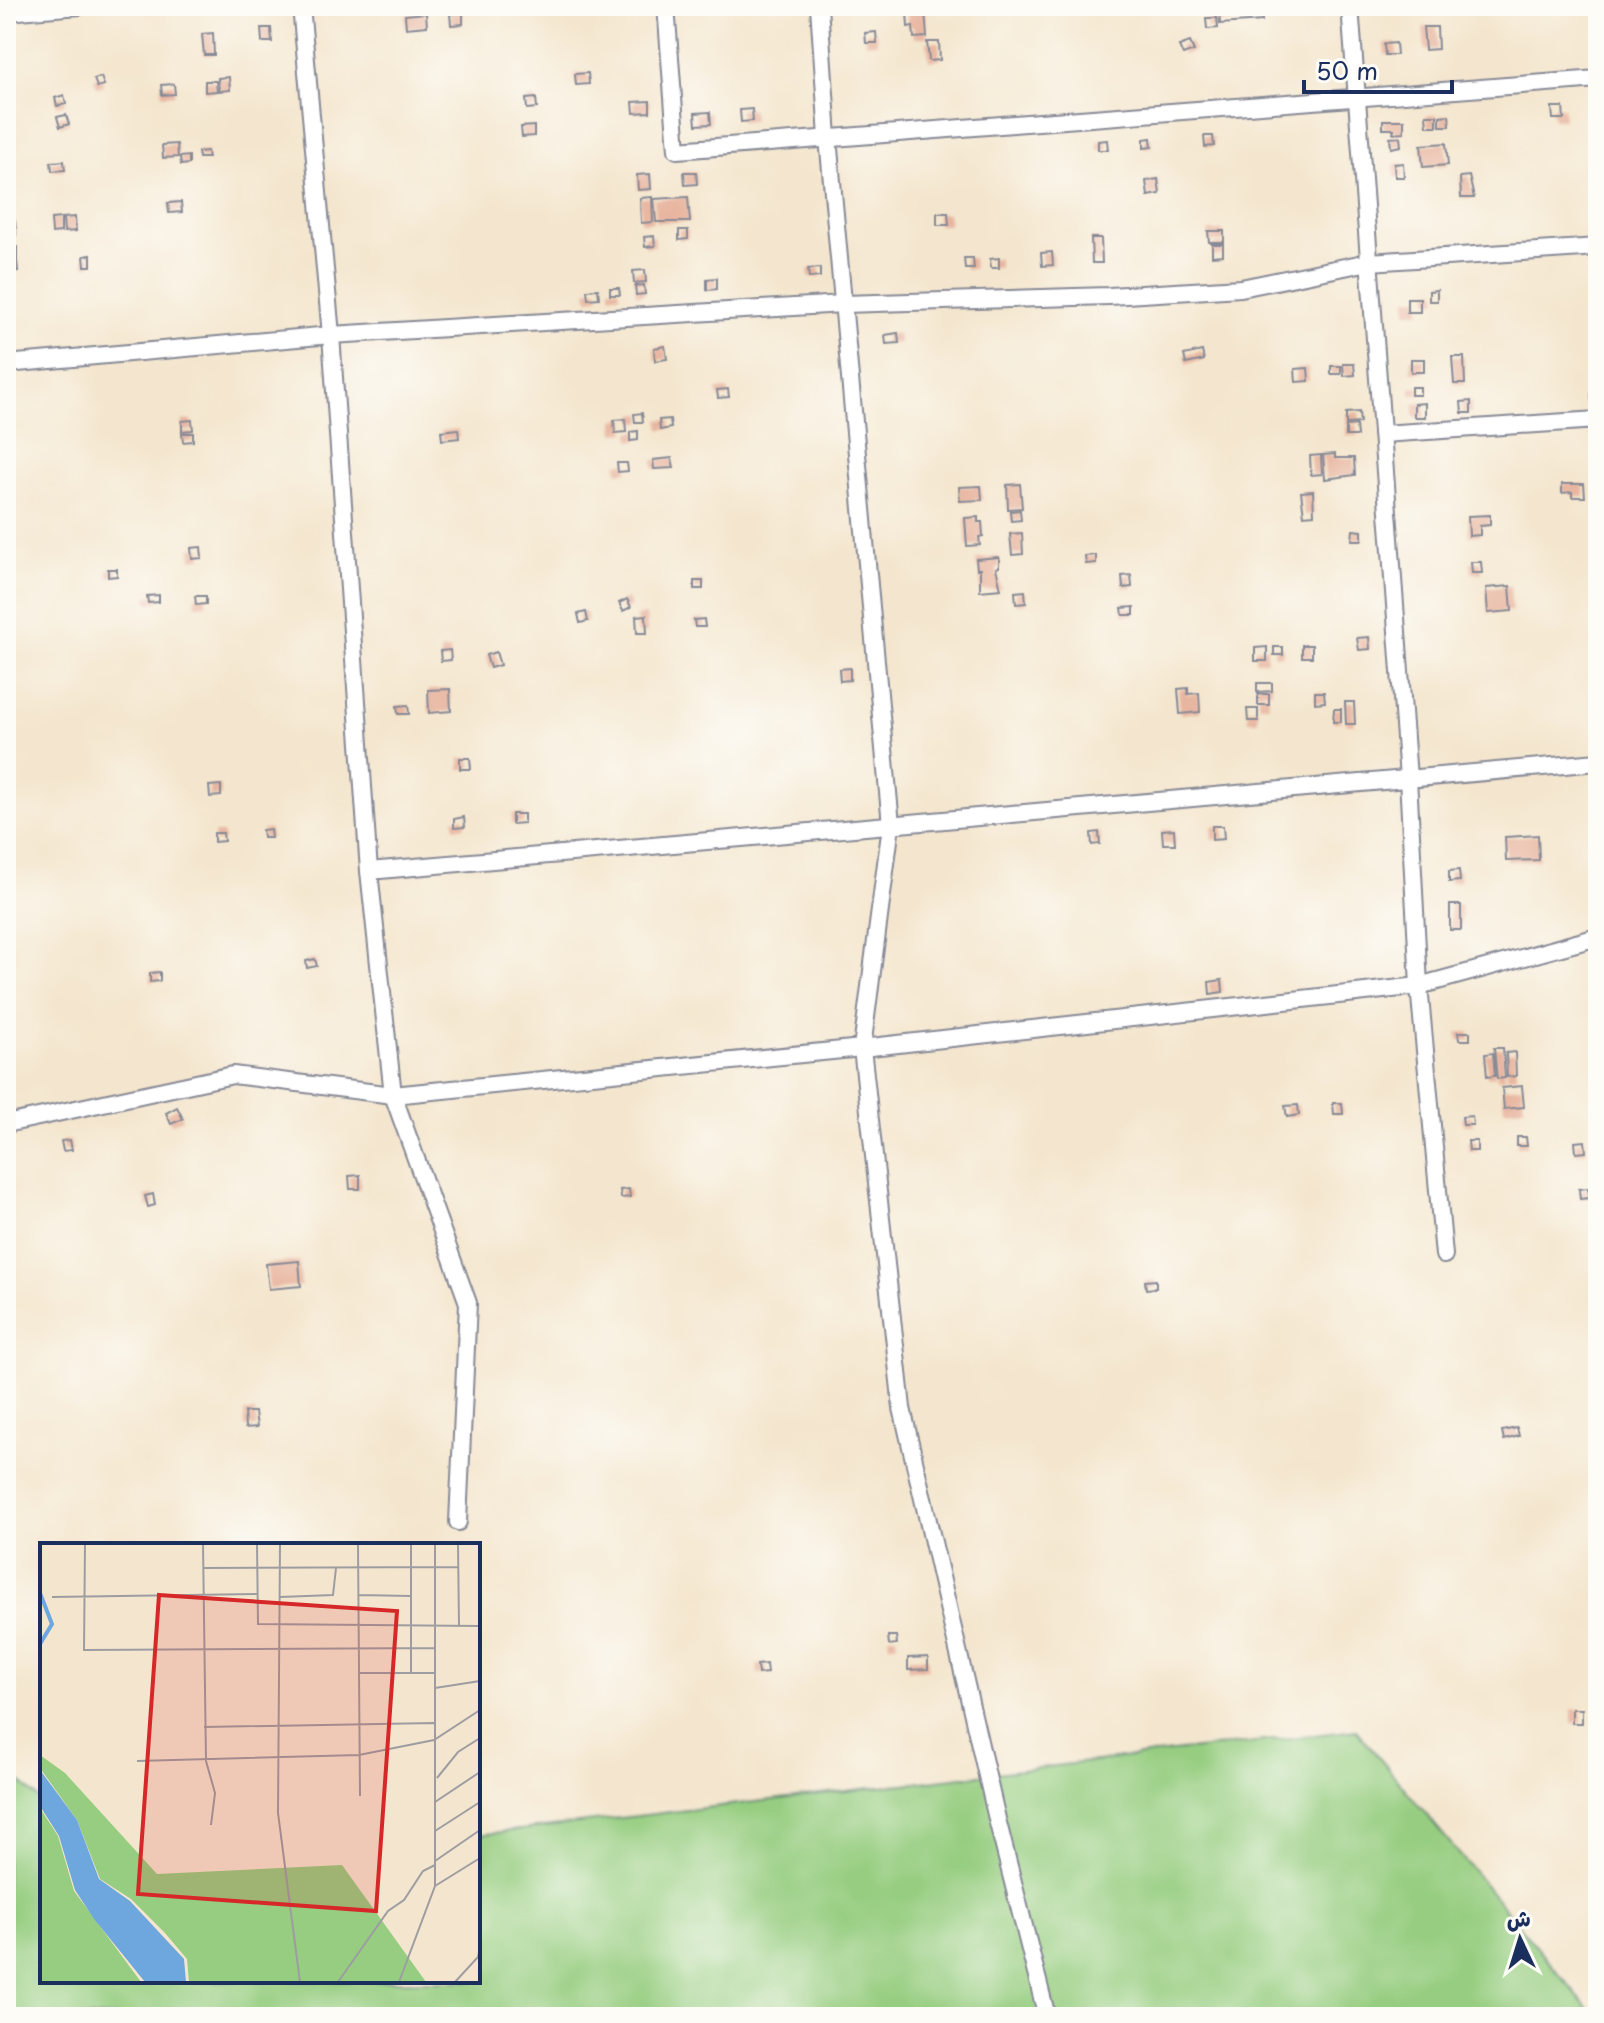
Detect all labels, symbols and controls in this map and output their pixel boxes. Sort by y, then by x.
scale bar [1304,44,1452,94]
text: 50 m [1316,52,1378,88]
inset map [40,1543,480,1983]
north arrow [1480,1899,1560,1979]
text: ش [1505,1900,1532,1935]

